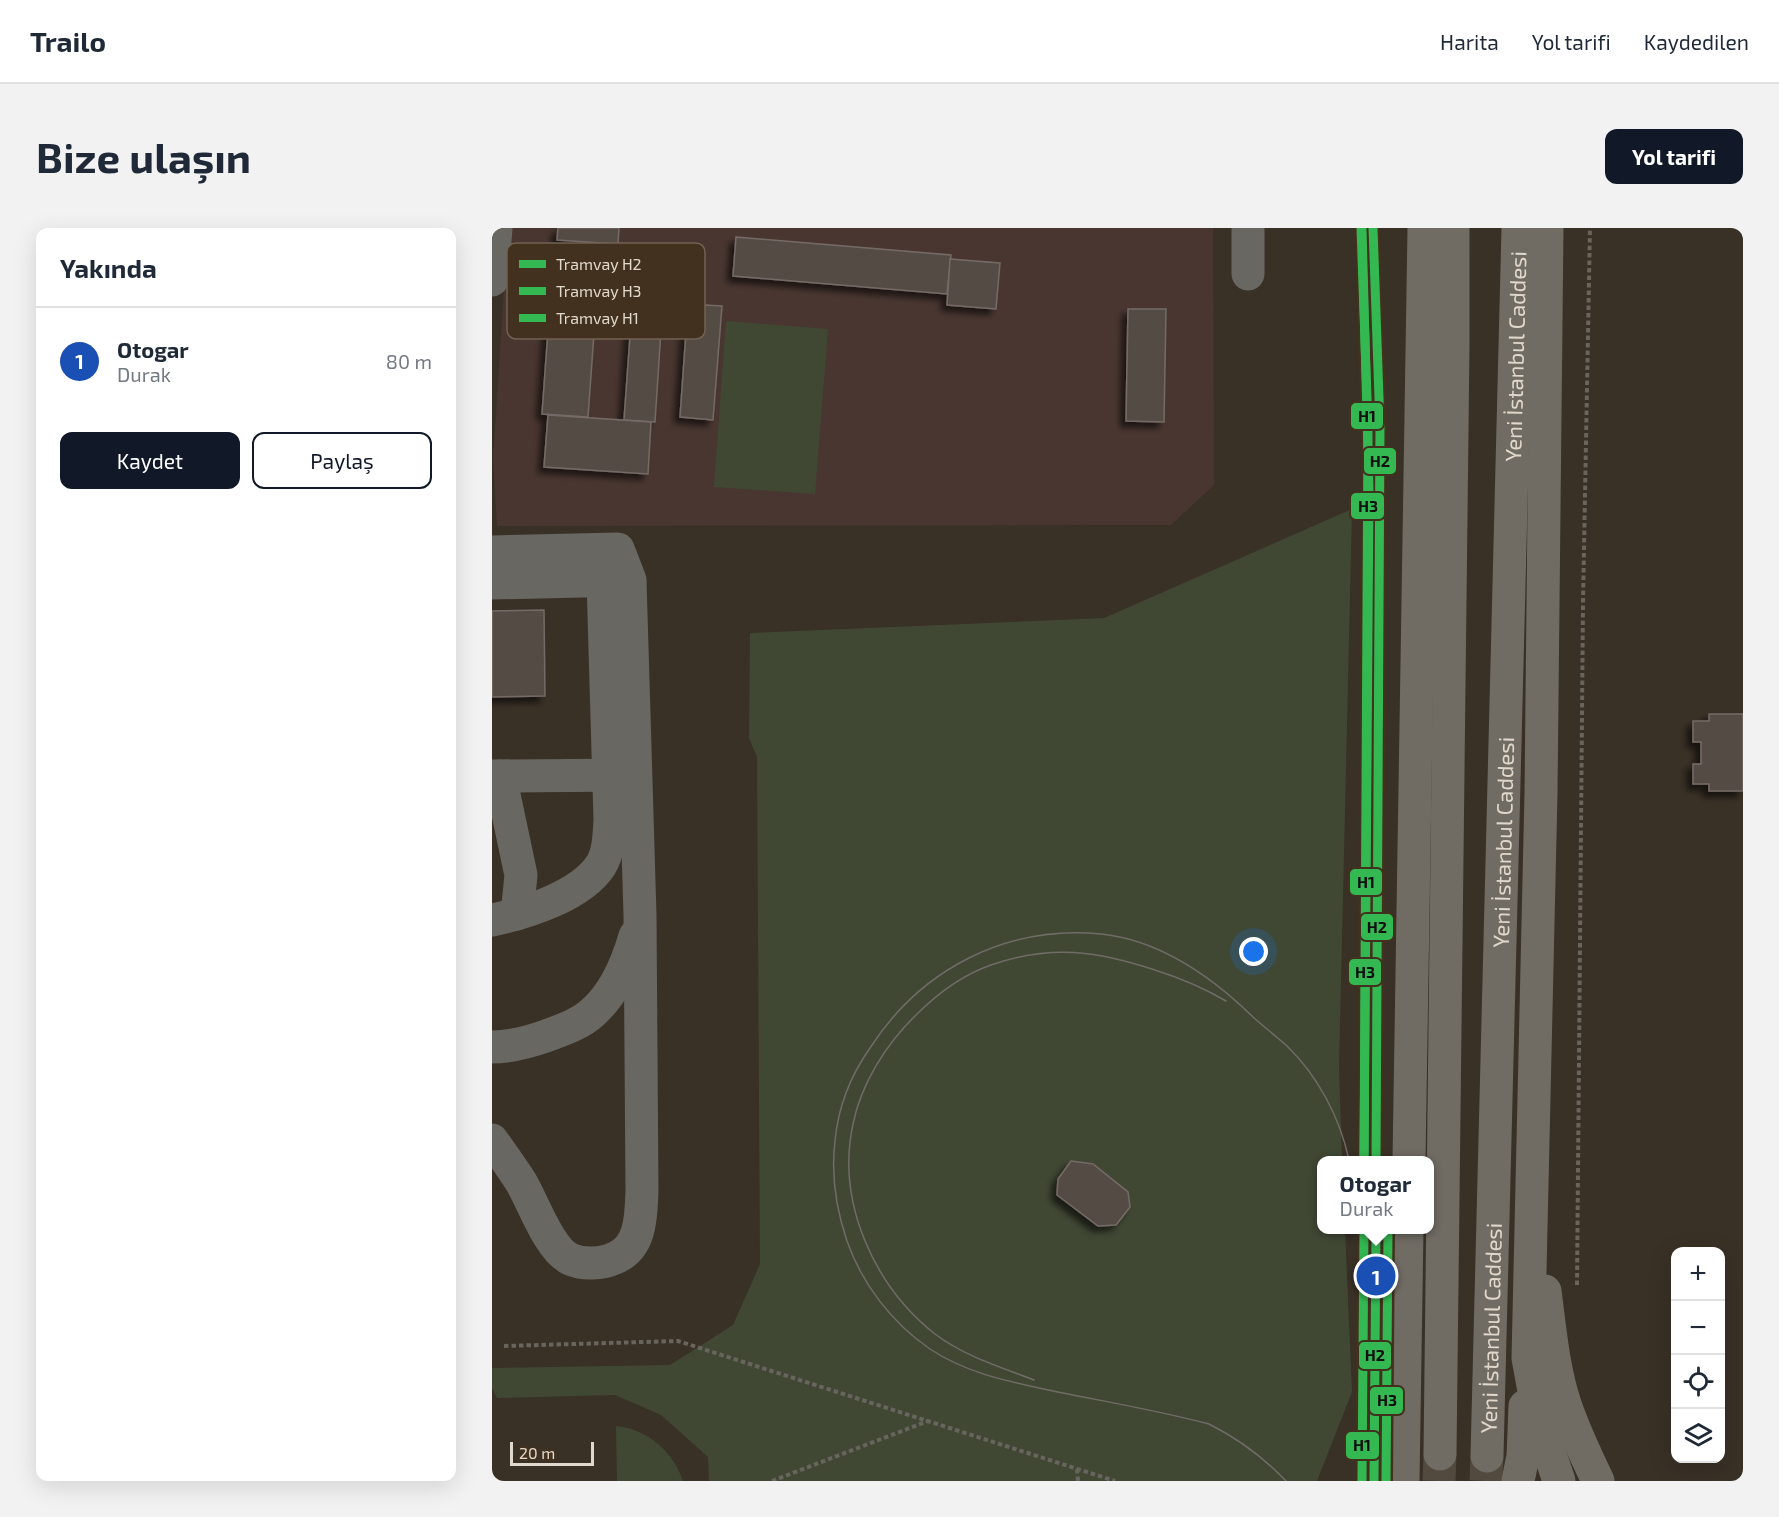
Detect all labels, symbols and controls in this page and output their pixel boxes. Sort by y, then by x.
text: Trailo [30,24,106,58]
text: Harita [1440,29,1499,54]
text: Yol tarifi [1532,29,1611,54]
text: Kaydedilen [1644,29,1749,54]
button: Yol tarifi [1605,129,1743,184]
text: Bize ulaşın [36,131,251,181]
legend [507,243,705,339]
street label: Yeni İstanbul Caddesi [1499,251,1530,462]
text: Yakında [60,252,157,283]
text: Tramvay H2 [556,254,642,273]
text: Tramvay H3 [556,281,641,300]
text: Tramvay H1 [556,308,639,327]
text: Otogar [117,336,189,362]
text: 1 [75,349,84,373]
text: 80 m [386,349,432,373]
text: Durak [117,362,171,386]
line badge: H1 [1350,402,1384,430]
text: H1 [1358,406,1376,425]
button: Kaydet [60,432,240,489]
button: Paylaş [252,432,432,489]
line badge: H2 [1363,447,1397,475]
text: H2 [1370,451,1390,470]
line badge: H3 [1350,492,1385,520]
text: H3 [1358,496,1378,515]
street label: Yeni İstanbul Caddesi [1487,737,1518,948]
line badge: H1 [1349,868,1383,896]
text: H1 [1357,872,1375,891]
line badge: H2 [1360,913,1394,941]
text: H2 [1367,917,1387,936]
your location [1239,937,1268,966]
line badge: H3 [1348,958,1382,986]
text: H3 [1355,962,1375,981]
popup [1317,1156,1434,1234]
text: Otogar [1340,1170,1411,1196]
text: Durak [1340,1196,1393,1220]
street label: Yeni İstanbul Caddesi [1475,1222,1506,1434]
map controls [1671,1247,1725,1463]
button: + [1671,1247,1725,1301]
pin: 1 [1356,1254,1396,1298]
button: − [1671,1301,1725,1355]
line badge: H2 [1358,1341,1392,1370]
text: H2 [1365,1345,1385,1364]
button: locate [1671,1355,1725,1409]
line badge: H3 [1369,1386,1404,1415]
text: H3 [1377,1390,1397,1409]
button: layers [1671,1409,1725,1463]
line badge: H1 [1345,1431,1380,1460]
text: H1 [1353,1435,1371,1454]
scale bar [510,1439,594,1466]
text: 20 m [519,1443,555,1462]

